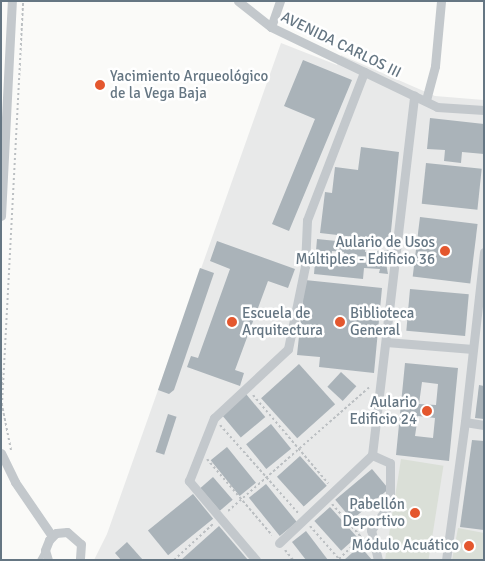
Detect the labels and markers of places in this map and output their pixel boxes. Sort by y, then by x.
place label: Yacimiento Arqueológico de la Vega Baja [110,67,268,102]
marker: Yacimiento Arqueológico de la Vega Baja [94,79,106,91]
place label: Aulario de Usos Múltiples - Edificio 36 [295,233,435,268]
marker: Aulario de Usos Múltiples - Edificio 36 [439,245,451,257]
place label: Escuela de Arquitectura [242,304,323,339]
place label: Biblioteca General [350,304,414,339]
marker: Escuela de Arquitectura [226,316,238,328]
marker: Biblioteca General [334,316,346,328]
place label: Aulario Edificio 24 [349,393,417,428]
marker: Aulario Edificio 24 [421,405,433,417]
place label: Pabellón Deportivo [342,495,405,530]
marker: Pabellón Deportivo [409,507,421,519]
place label: Módulo Acuático [352,537,459,555]
marker: Módulo Acuático [463,540,475,552]

